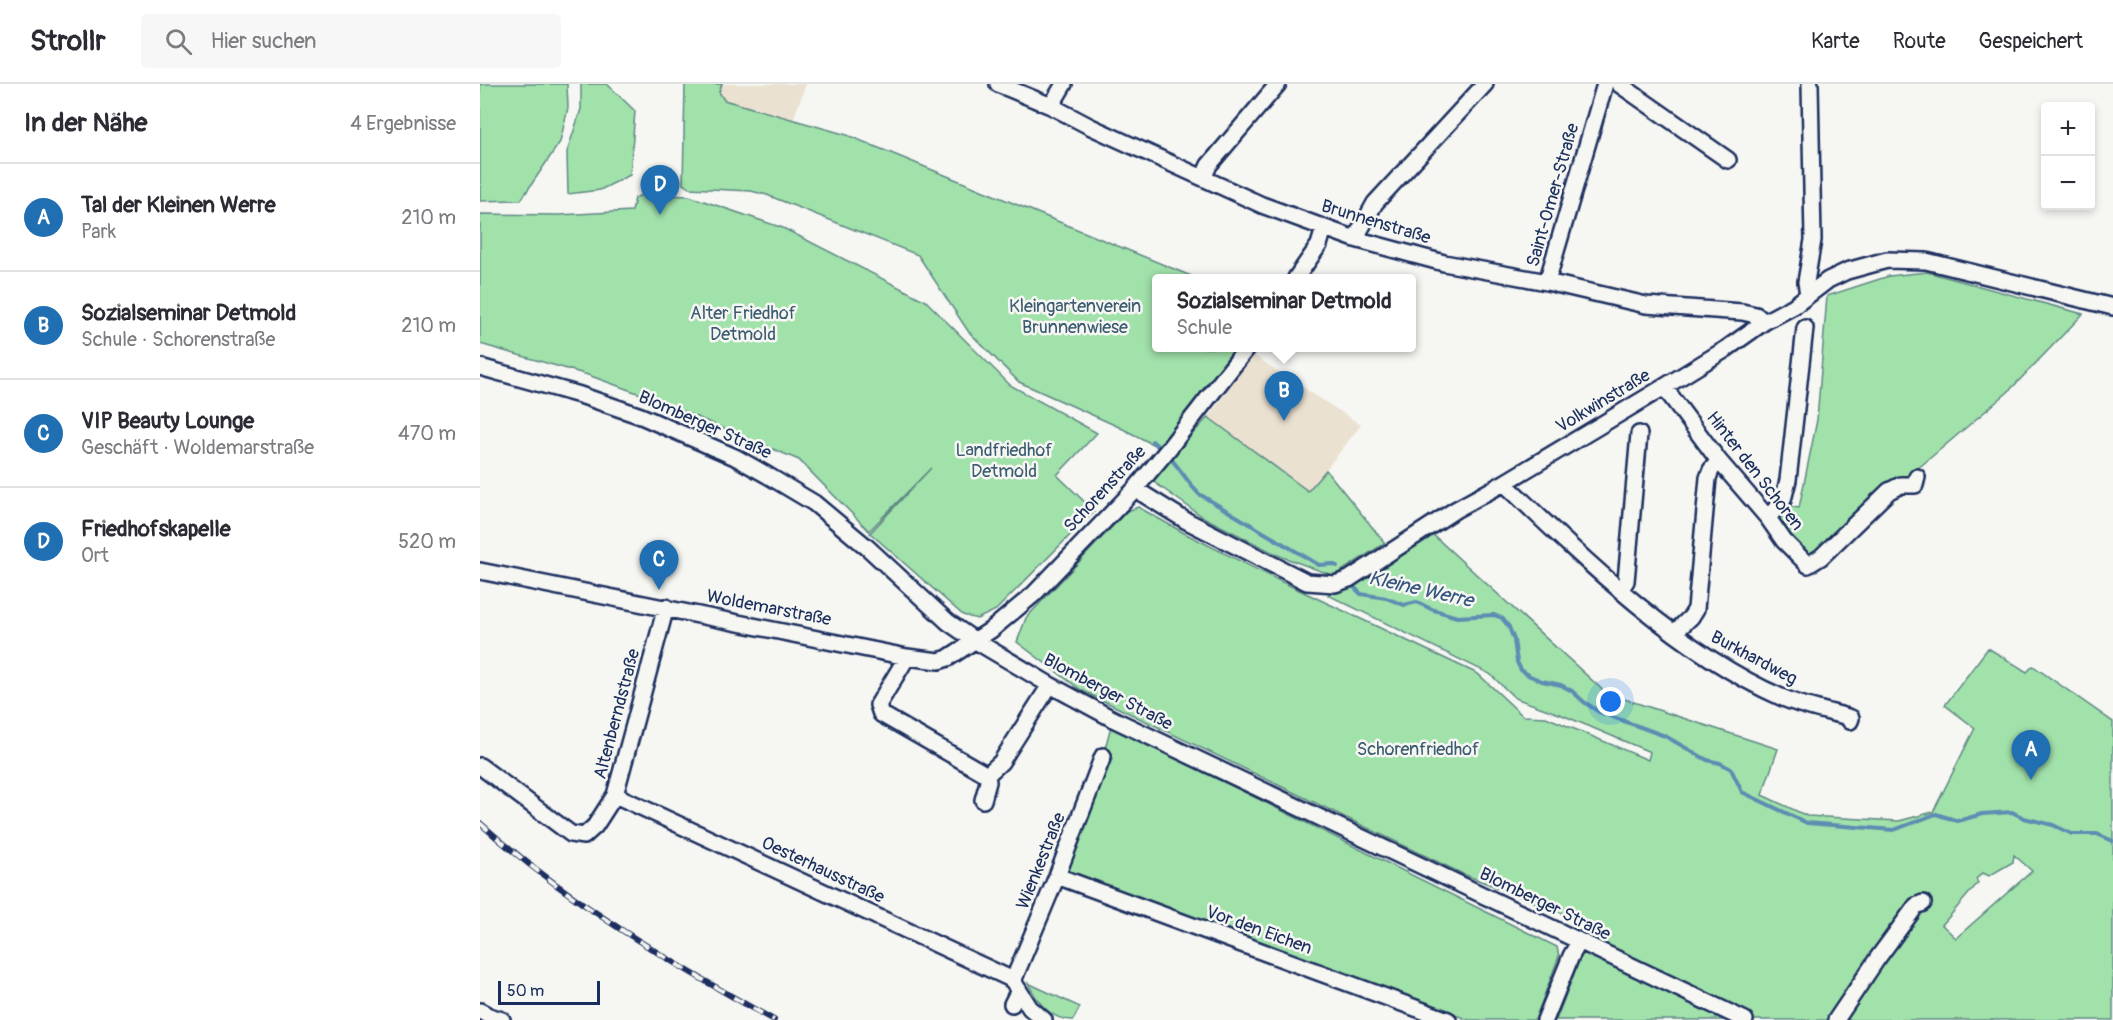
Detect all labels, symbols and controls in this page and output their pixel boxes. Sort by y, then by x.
search box [141,14,561,68]
text: Strollr [30,24,105,59]
icon: search [162,25,195,58]
text: Hier suchen [210,27,317,55]
text: Karte [1811,28,1860,55]
text: Route [1893,28,1946,55]
text: Gespeichert [1979,28,2083,55]
map controls [2041,102,2095,210]
button: + [2041,102,2095,156]
text: In der Nähe [24,107,147,139]
text: 4 Ergebnisse [350,111,456,136]
street label: Saint-Omer-Straße [1521,120,1585,270]
button: − [2041,156,2095,210]
pin: D [640,166,680,215]
text: Tal der Kleinen Werre [81,191,275,219]
street label: Brunnenstraße [1319,194,1434,250]
text: A [37,205,50,230]
text: 210 m [401,205,456,230]
text: Park [81,219,116,244]
popup [1152,274,1416,352]
text: Sozialseminar Detmold [1176,287,1392,315]
park label: Kleingartenverein Brunnenwiese [1009,295,1141,339]
text: Sozialseminar Detmold [81,299,296,327]
park label: Alter Friedhof Detmold [690,302,797,346]
text: B [38,313,49,338]
text: 210 m [401,313,456,338]
text: Schule [1176,315,1232,340]
text: Schule · Schorenstraße [81,327,275,352]
street label: Volkwinstraße [1552,364,1654,438]
pin: B [1264,372,1304,421]
street label: Blomberger Straße [635,385,775,465]
text: VIP Beauty Lounge [81,407,254,435]
street label: Hinter den Schoren [1701,407,1809,535]
text: C [37,421,50,446]
text: 470 m [398,421,456,446]
text: Geschäft · Woldemarstraße [81,435,314,460]
park label: Landfriedhof Detmold [955,439,1053,483]
street label: Schorenstraße [1059,441,1151,537]
text: Friedhofskapelle [81,515,231,543]
text: D [37,529,50,554]
text: 520 m [398,529,456,554]
pin: C [640,540,678,590]
text: Ort [81,543,109,568]
water label: Kleine Werre [1366,565,1478,614]
street label: Woldemarstraße [705,585,833,631]
street label: Burkhardweg [1707,626,1801,690]
street label: Altenberndstraße [589,646,645,782]
street label: Blomberger Straße [1039,648,1177,736]
your location [1596,687,1625,716]
pin: A [2012,730,2050,780]
park label: Schorenfriedhof [1357,738,1480,761]
street label: Wienkestraße [1011,809,1071,913]
street label: Oesterhausstraße [758,831,888,909]
street label: Blomberger Straße [1476,862,1615,946]
street label: Vor den Eichen [1203,900,1315,960]
scale bar [498,978,600,1006]
text: 50 m [507,981,544,1001]

